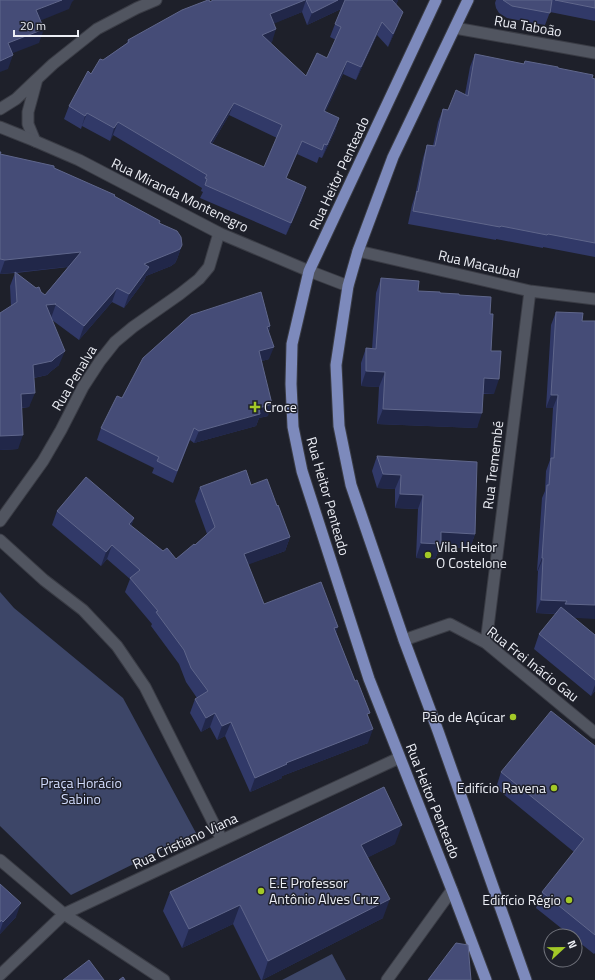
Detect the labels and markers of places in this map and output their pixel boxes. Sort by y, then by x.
place label: Croce [264,396,297,417]
marker: Croce [249,401,261,413]
place label: Vila Heitor O Costelone [436,536,507,573]
marker: Vila Heitor O Costelone [423,550,433,560]
place label: Pão de Açúcar [422,706,505,727]
marker: Pão de Açúcar [508,712,518,722]
place label: Edifício Ravena [457,777,546,798]
marker: Edifício Ravena [549,783,559,793]
place label: E.E Professor Antônio Alves Cruz [269,872,379,909]
marker: E.E Professor Antônio Alves Cruz [256,886,266,896]
place label: Edifício Régio [482,889,561,910]
marker: Edifício Régio [564,895,574,905]

